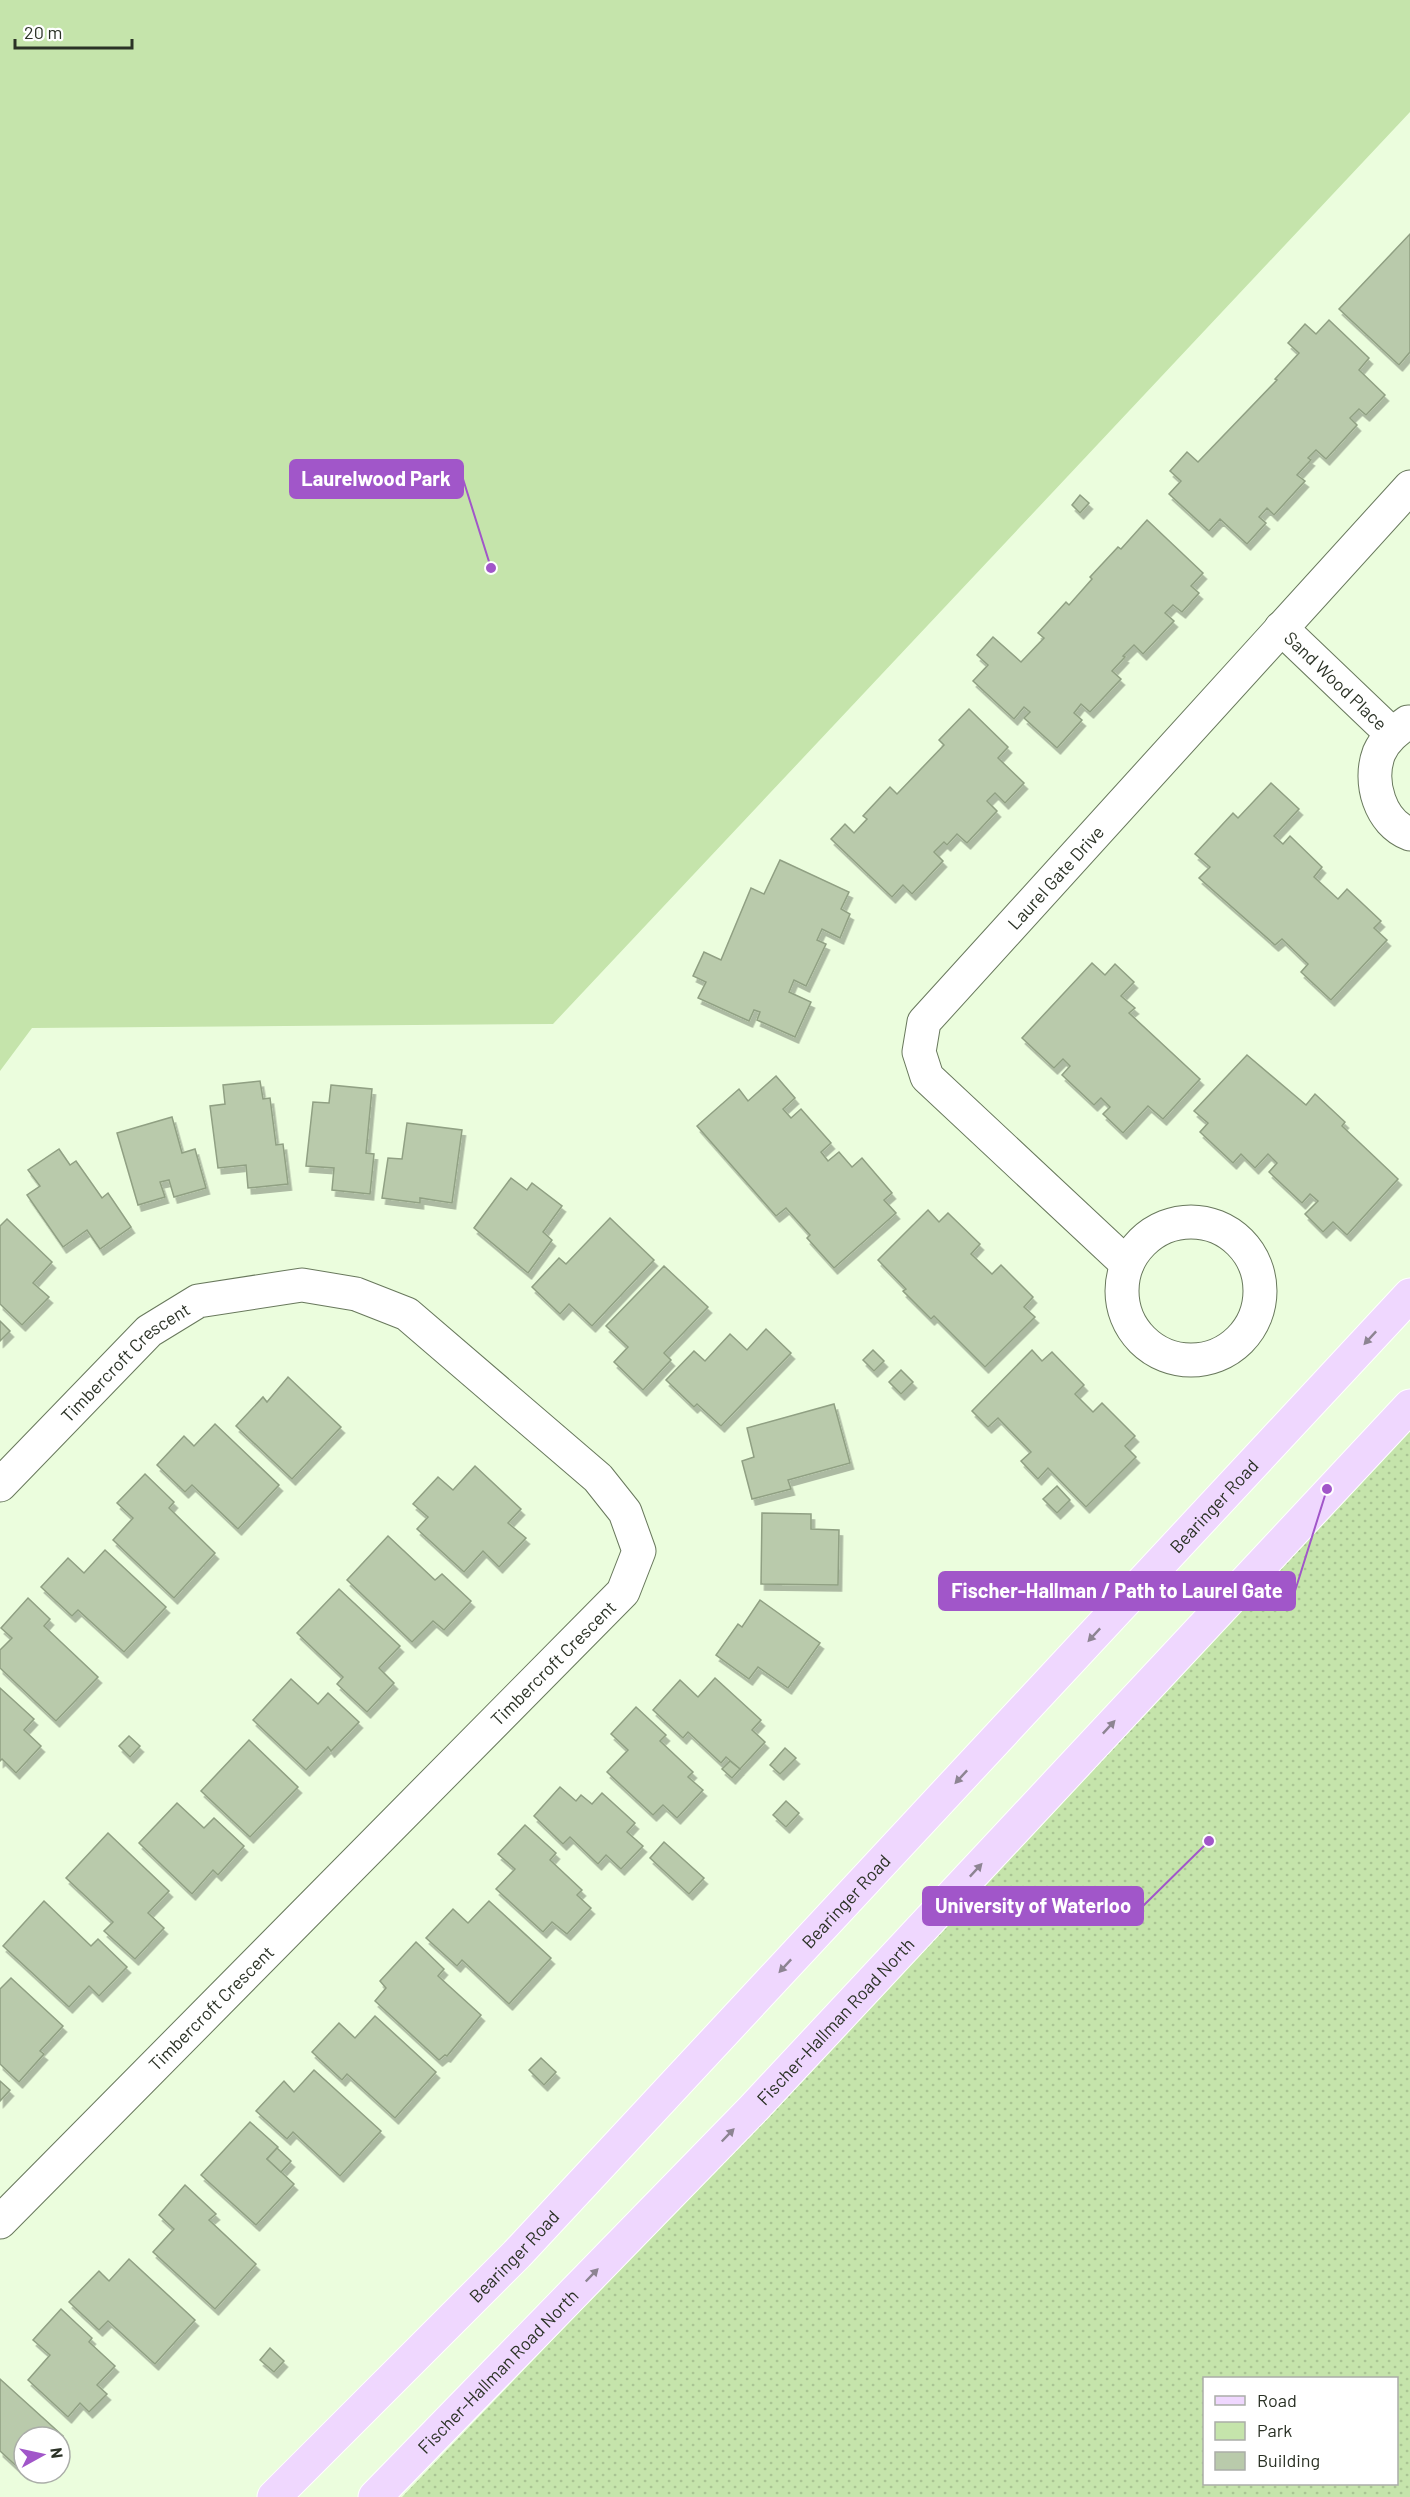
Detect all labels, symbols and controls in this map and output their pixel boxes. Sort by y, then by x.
scale bar [15,12,132,50]
text: 20 m [24,21,62,43]
callout: Laurelwood Park [290,460,463,498]
text: Laurelwood Park [301,466,451,490]
street label: Sand Wood Place [1280,626,1392,735]
street label: Laurel Gate Drive [1003,821,1108,934]
street label: Timbercroft Crescent [56,1298,194,1427]
one-way arrow [1364,1330,1377,1345]
street label: Bearinger Road [1165,1454,1263,1557]
callout: Fischer-Hallman / Path to Laurel Gate [939,1572,1295,1610]
text: Fischer-Hallman / Path to Laurel Gate [951,1578,1283,1602]
street label: Timbercroft Crescent [486,1596,620,1730]
one-way arrow [1087,1627,1101,1642]
one-way arrow [1102,1720,1116,1735]
one-way arrow [954,1770,968,1785]
street label: Bearinger Road [797,1850,895,1952]
one-way arrow [969,1863,982,1878]
callout: University of Waterloo [923,1887,1143,1925]
text: University of Waterloo [935,1893,1131,1917]
street label: Fischer-Hallman Road North [752,1933,919,2109]
street label: Timbercroft Crescent [144,1941,278,2075]
one-way arrow [779,1959,793,1973]
one-way arrow [721,2127,735,2142]
street label: Bearinger Road [464,2205,563,2307]
one-way arrow [585,2267,599,2282]
street label: Fischer-Hallman Road North [413,2284,583,2458]
legend [1203,2377,1398,2485]
text: Road [1257,2389,1297,2411]
text: Park [1257,2419,1292,2441]
north arrow [12,2425,72,2485]
text: N [47,2446,67,2459]
text: Building [1257,2449,1320,2471]

